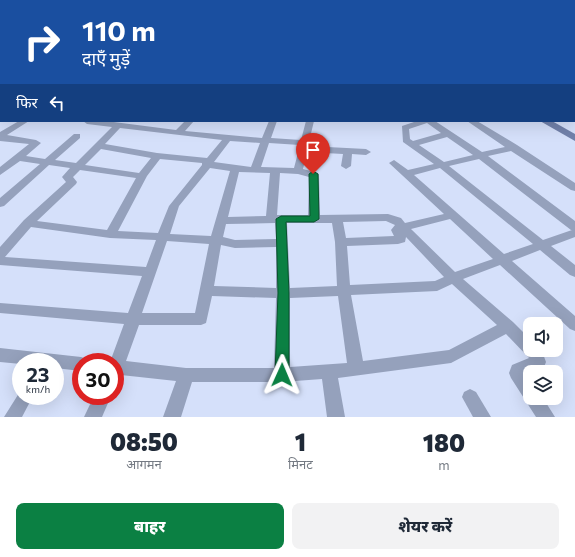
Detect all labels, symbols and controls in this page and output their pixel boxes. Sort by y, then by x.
text: 110 m [82,13,156,47]
icon: right [16,16,68,68]
text: दाएँ मुड़ें [82,47,130,69]
icon: left [46,92,68,114]
text: फिर [16,93,38,111]
pin [296,133,330,174]
icon: arrive [302,139,324,161]
map controls [523,317,563,405]
button: sound [523,317,563,357]
speed limit sign: 30 [72,353,124,405]
position arrow [261,354,303,396]
text: 23 [26,362,50,386]
button: layers [523,365,563,405]
text: km/h [26,383,50,395]
text: 08:50 [110,427,178,456]
text: 1 [295,427,306,456]
text: 180 [423,428,465,457]
text: आगमन [126,456,162,472]
text: मिनट [288,456,313,472]
text: m [438,457,450,473]
button: बाहर [16,503,284,549]
button: शेयर करें [292,503,559,549]

